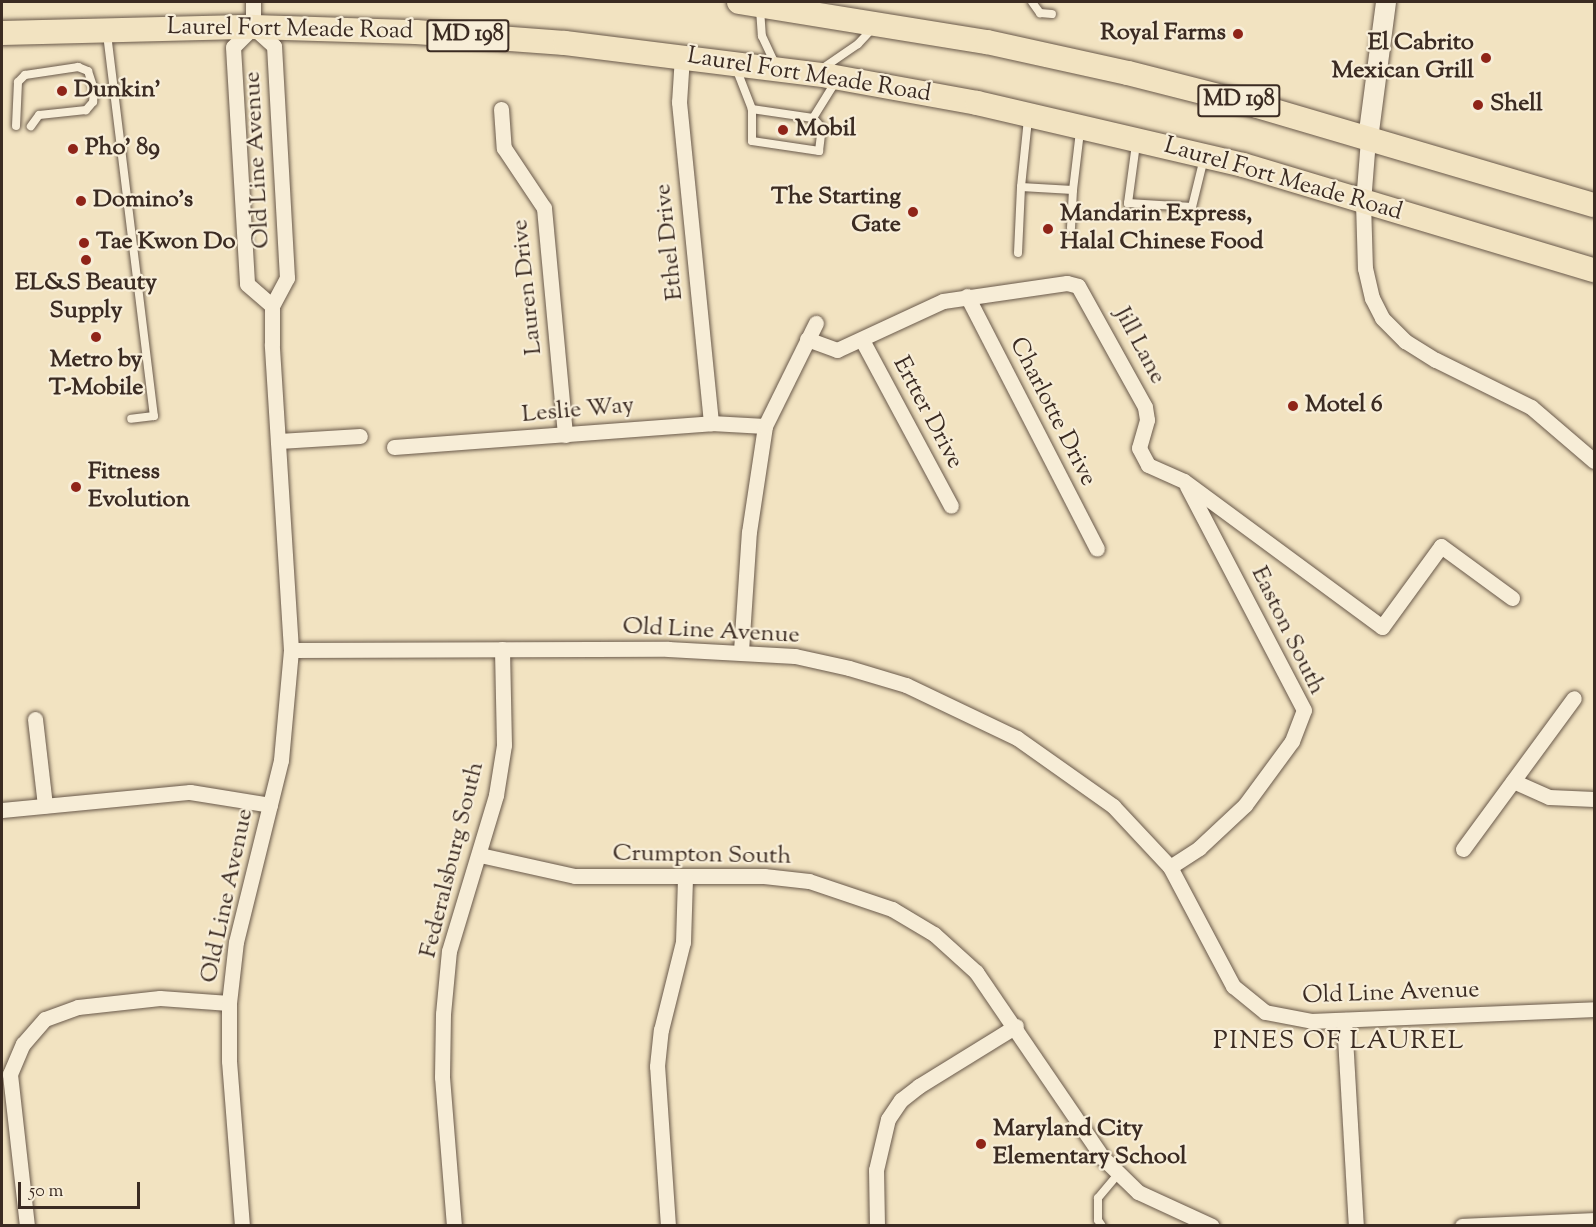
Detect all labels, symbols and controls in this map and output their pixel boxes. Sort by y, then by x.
street label: Laurel Fort Meade Road [167,13,413,47]
road number: MD 198 [426,17,510,55]
place label: Royal Farms [1100,20,1226,48]
marker: Royal Farms [1231,27,1245,41]
place label: El Cabrito Mexican Grill [1331,30,1474,86]
street label: Laurel Fort Meade Road [685,43,933,109]
marker: El Cabrito Mexican Grill [1479,51,1493,65]
street label: Old Line Avenue [239,71,277,249]
place label: Dunkin' [74,77,161,105]
road number: MD 198 [1197,82,1281,120]
marker: Dunkin' [55,84,69,98]
place label: Shell [1490,91,1543,119]
marker: Shell [1471,98,1485,112]
place label: Mobil [795,116,856,144]
marker: Mobil [776,123,790,137]
street label: Laurel Fort Meade Road [1161,132,1405,228]
place label: Pho' 89 [85,135,160,163]
marker: Pho' 89 [66,142,80,156]
street label: Ethel Drive [650,182,690,302]
place label: The Starting Gate [771,184,901,240]
place label: Domino's [93,187,193,215]
marker: Domino's [74,194,88,208]
place label: Mandarin Express, Halal Chinese Food [1060,201,1263,257]
marker: The Starting Gate [906,205,920,219]
street label: Lauren Drive [507,218,549,356]
marker: Mandarin Express, Halal Chinese Food [1041,222,1055,236]
place label: Tae Kwon Do [96,229,236,257]
marker: Tae Kwon Do [77,236,91,250]
marker: EL&S Beauty Supply [79,253,93,267]
place label: EL&S Beauty Supply [15,270,157,326]
street label: Jill Lane [1107,303,1171,389]
marker: Metro by T-Mobile [89,330,103,344]
street label: Charlotte Drive [1002,333,1102,491]
place label: Metro by T-Mobile [49,347,143,403]
street label: Ertter Drive [885,352,969,474]
street label: Leslie Way [521,392,635,430]
place label: Motel 6 [1305,392,1383,420]
marker: Motel 6 [1286,399,1300,413]
place label: Fitness Evolution [88,459,190,515]
marker: Fitness Evolution [69,480,83,494]
street label: Easton South [1244,562,1330,700]
street label: Old Line Avenue [622,613,800,651]
street label: Federalsburg South [415,759,491,961]
street label: Old Line Avenue [195,806,261,986]
street label: Crumpton South [612,840,792,872]
street label: Old Line Avenue [1302,977,1480,1011]
district label: PINES OF LAUREL [1213,1026,1465,1058]
place label: Maryland City Elementary School [993,1116,1187,1172]
marker: Maryland City Elementary School [974,1137,988,1151]
scale bar [21,1170,142,1208]
text: 50 m [29,1179,63,1205]

